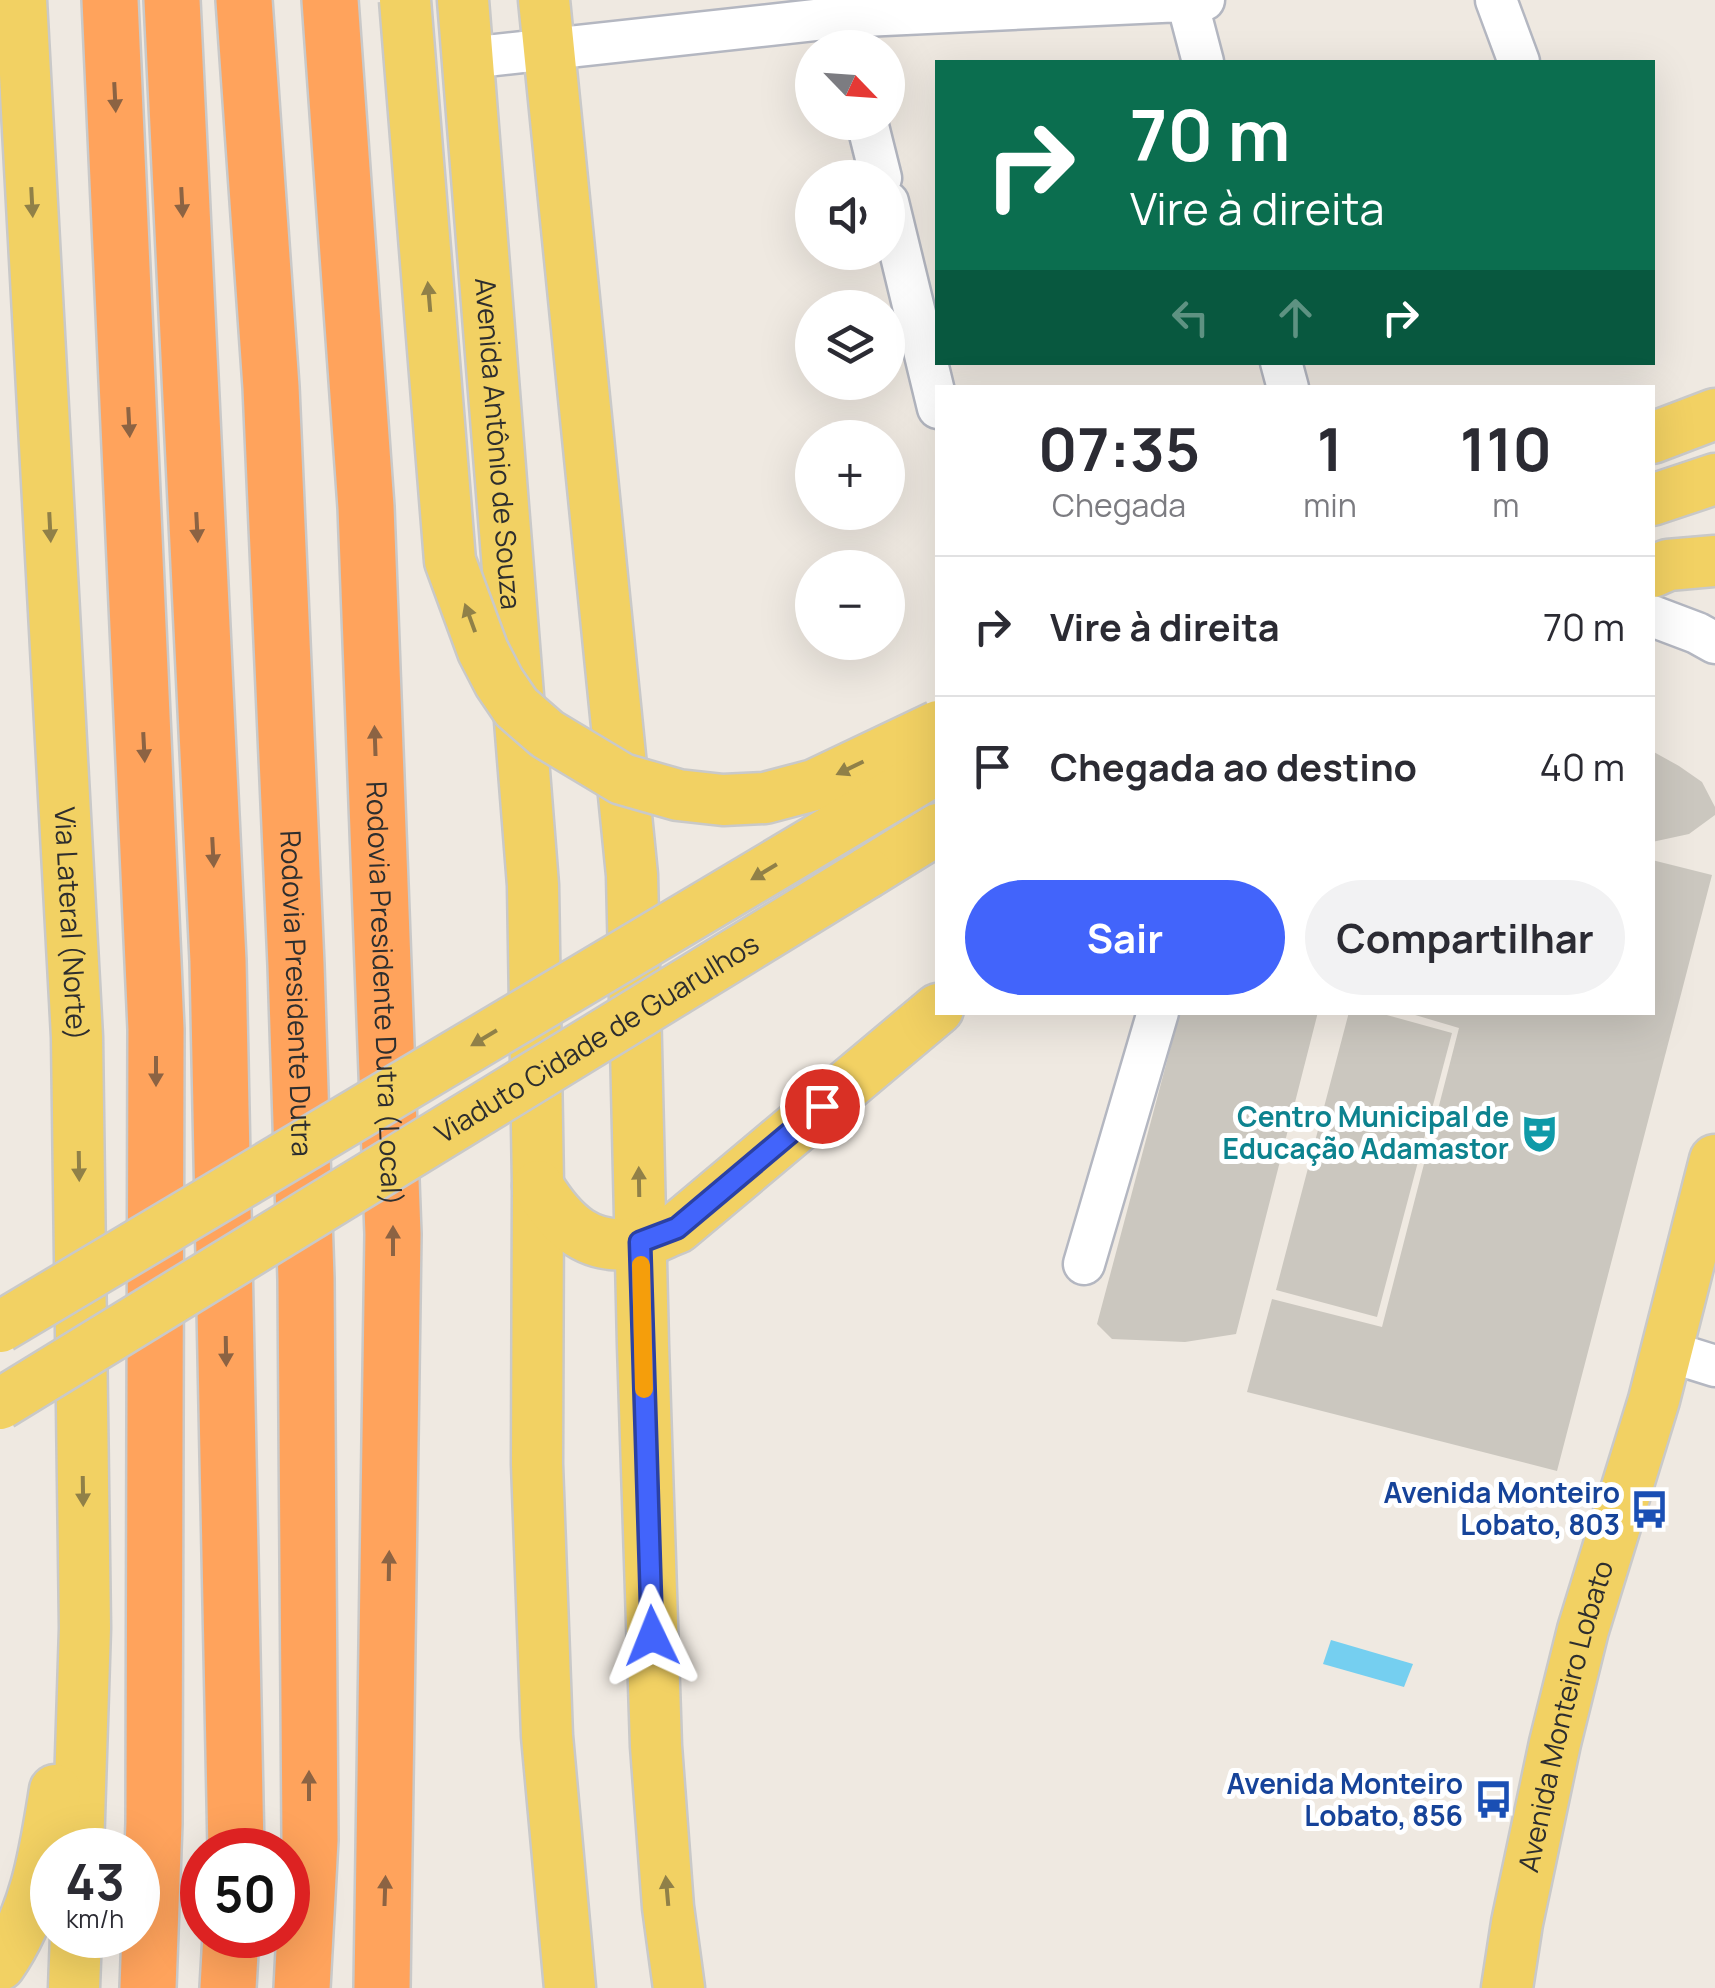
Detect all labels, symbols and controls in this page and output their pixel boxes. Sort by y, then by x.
north arrow [795,30,905,140]
map controls [795,30,905,660]
one-way arrow [107,82,123,114]
text: 70 m [1130,86,1290,182]
icon: right [965,100,1095,230]
button: sound [795,160,905,270]
text: Vire à direita [1130,177,1385,239]
one-way arrow [24,187,40,219]
one-way arrow [174,187,190,219]
street label: Avenida Antônio de Souza [467,276,531,611]
one-way arrow [421,281,437,312]
button: layers [795,290,905,400]
icon: left [1163,290,1218,345]
icon: ahead [1268,290,1323,345]
icon: right [1373,290,1428,345]
one-way arrow [122,407,138,439]
text: 07:35 [1038,407,1200,489]
text: 1 [1317,407,1343,489]
text: 110 [1460,407,1552,489]
button: + [795,420,905,530]
text: Chegada [1052,483,1186,527]
text: min [1303,483,1357,527]
text: m [1492,483,1519,527]
one-way arrow [42,511,58,543]
one-way arrow [189,511,205,543]
button: − [795,550,905,660]
icon: right [965,599,1020,654]
text: Vire à direita [1050,600,1280,652]
text: 70 m [1543,600,1625,652]
one-way arrow [462,602,477,632]
one-way arrow [367,724,383,756]
one-way arrow [136,731,152,763]
icon: arrive [965,739,1020,794]
text: Chegada ao destino [1050,740,1417,792]
text: 40 m [1540,740,1625,792]
one-way arrow [835,759,864,776]
street label: Rodovia Presidente Dutra (Local) [358,780,412,1206]
street label: Via Lateral (Norte) [47,806,97,1041]
street label: Rodovia Presidente Dutra [272,829,322,1157]
one-way arrow [205,836,221,868]
one-way arrow [750,863,778,880]
button: Sair [965,880,1285,995]
button: Compartilhar [1305,880,1625,995]
street label: Viaduto Cidade de Guarulhos [427,924,766,1151]
one-way arrow [470,1029,498,1046]
one-way arrow [148,1056,164,1088]
pin [780,1064,865,1149]
icon: arrive [795,1079,850,1134]
place label: Centro Municipal de Educação Adamastor [1222,1097,1509,1167]
theatre icon: Centro Municipal de Educação Adamastor [1518,1112,1560,1154]
one-way arrow [71,1150,87,1182]
one-way arrow [630,1165,646,1197]
one-way arrow [385,1224,401,1256]
one-way arrow [219,1336,235,1368]
place label: Avenida Monteiro Lobato, 803 [1384,1473,1620,1543]
one-way arrow [75,1475,91,1507]
bus stop icon: Avenida Monteiro Lobato, 803 [1629,1488,1671,1530]
one-way arrow [381,1549,397,1581]
street label: Avenida Monteiro Lobato [1508,1556,1621,1875]
position arrow [600,1584,704,1688]
place label: Avenida Monteiro Lobato, 856 [1227,1764,1463,1834]
one-way arrow [301,1769,317,1801]
bus stop icon: Avenida Monteiro Lobato, 856 [1472,1779,1514,1821]
speed limit sign: 50 [180,1828,310,1958]
text: 43 [65,1847,125,1915]
one-way arrow [378,1874,394,1906]
one-way arrow [659,1875,675,1907]
text: km/h [66,1901,124,1936]

